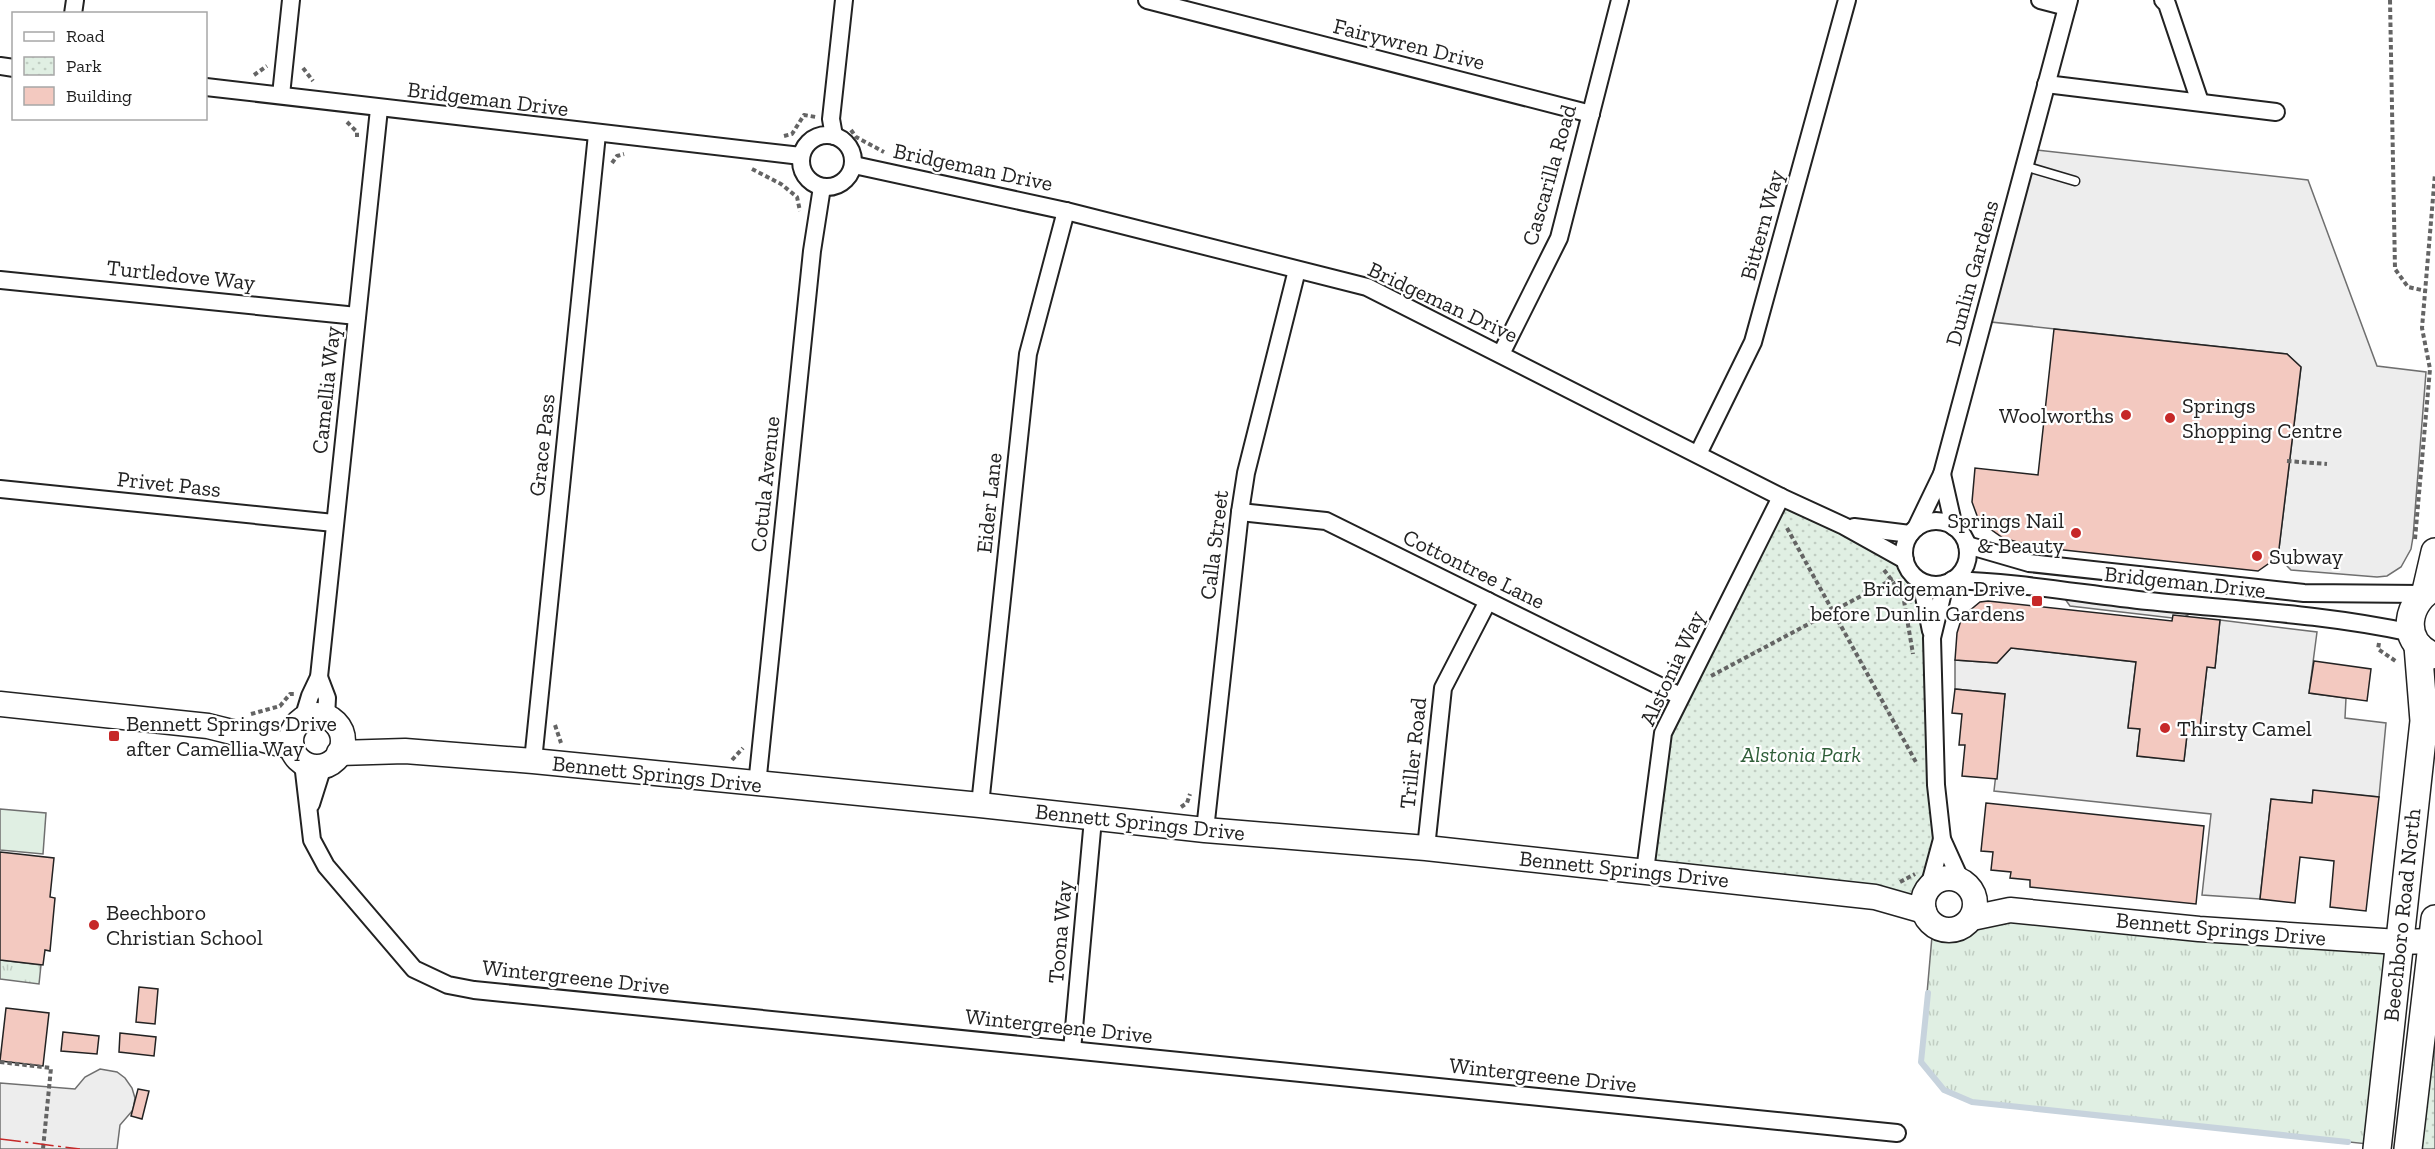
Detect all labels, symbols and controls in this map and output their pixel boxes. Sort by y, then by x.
legend [12,12,207,120]
street label: Fairywren Drive [1330,12,1488,76]
text: Road [66,25,105,47]
text: Park [66,55,102,77]
street label: Bridgeman Drive [406,76,570,122]
text: Building [66,85,132,107]
street label: Cascarilla Road [1516,101,1582,249]
street label: Bridgeman Drive [891,137,1055,197]
street label: Bittern Way [1734,166,1790,283]
street label: Dunlin Gardens [1940,197,2004,349]
street label: Turtledove Way [105,254,257,296]
street label: Bridgeman Drive [1364,255,1522,349]
street label: Camellia Way [306,324,346,455]
street label: Grace Pass [523,392,561,498]
place label: Springs Shopping Centre [2182,392,2342,444]
place label: Woolworths [1999,402,2114,429]
marker: Woolworths [2119,408,2133,422]
marker: Springs Shopping Centre [2163,411,2177,425]
street label: Cotula Avenue [744,415,786,553]
street label: Eider Lane [970,451,1008,555]
street label: Privet Pass [116,465,222,503]
street label: Calla Street [1194,488,1234,601]
place label: Springs Nail & Beauty [1947,507,2065,559]
street label: Cottontree Lane [1399,523,1549,615]
marker: Springs Nail & Beauty [2069,526,2083,540]
place label: Subway [2269,543,2344,570]
marker: Subway [2250,549,2264,563]
street label: Bridgeman Drive [2103,560,2267,604]
place label: Bridgeman Drive before Dunlin Gardens [1809,575,2025,627]
marker: Bridgeman Drive before Dunlin Gardens [2030,594,2044,608]
street label: Alstonia Way [1634,605,1711,730]
street label: Triller Road [1394,696,1432,810]
place label: Bennett Springs Drive after Camellia Way [126,710,337,762]
place label: Thirsty Camel [2177,715,2312,742]
marker: Thirsty Camel [2158,721,2172,735]
marker: Bennett Springs Drive after Camellia Way [107,729,121,743]
park label: Alstonia Park [1740,741,1861,768]
street label: Bennett Springs Drive [551,750,763,798]
street label: Bennett Springs Drive [1034,798,1246,846]
street label: Beechboro Road North [2377,806,2427,1023]
street label: Bennett Springs Drive [1518,845,1730,893]
street label: Toona Way [1042,879,1078,985]
place label: Beechboro Christian School [106,899,263,951]
street label: Bennett Springs Drive [2115,906,2327,952]
marker: Beechboro Christian School [87,918,101,932]
street label: Wintergreene Drive [481,954,671,1000]
street label: Wintergreene Drive [964,1003,1154,1049]
street label: Wintergreene Drive [1448,1052,1638,1098]

